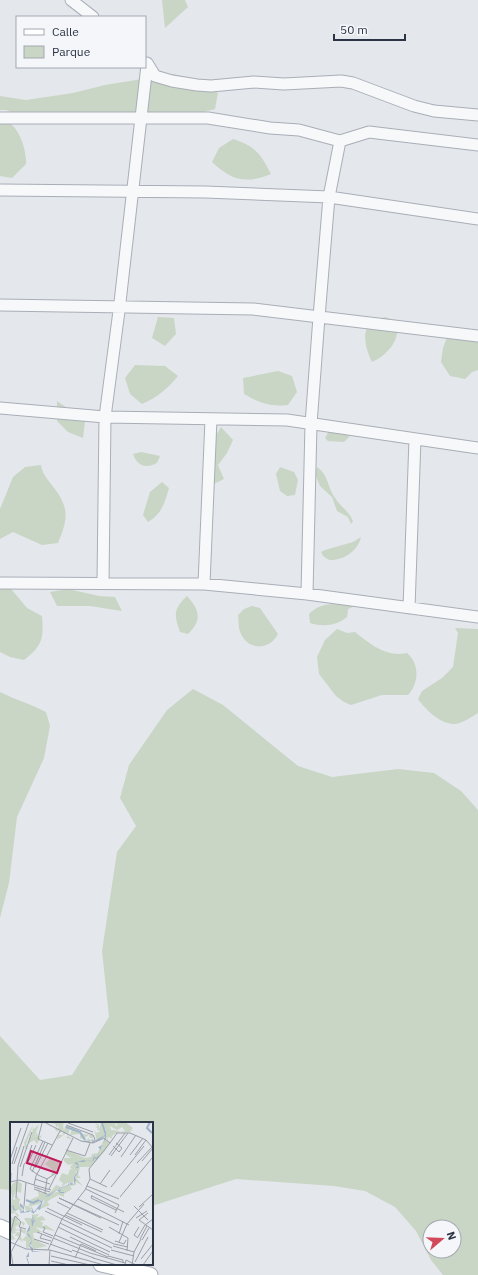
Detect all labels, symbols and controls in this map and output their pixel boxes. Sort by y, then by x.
legend [16,16,146,68]
scale bar [334,16,405,42]
text: 50 m [340,22,368,37]
text: Calle [52,24,79,39]
text: Parque [52,44,91,59]
inset map [10,1122,153,1265]
north arrow [422,1219,462,1259]
text: N [444,1230,459,1242]

